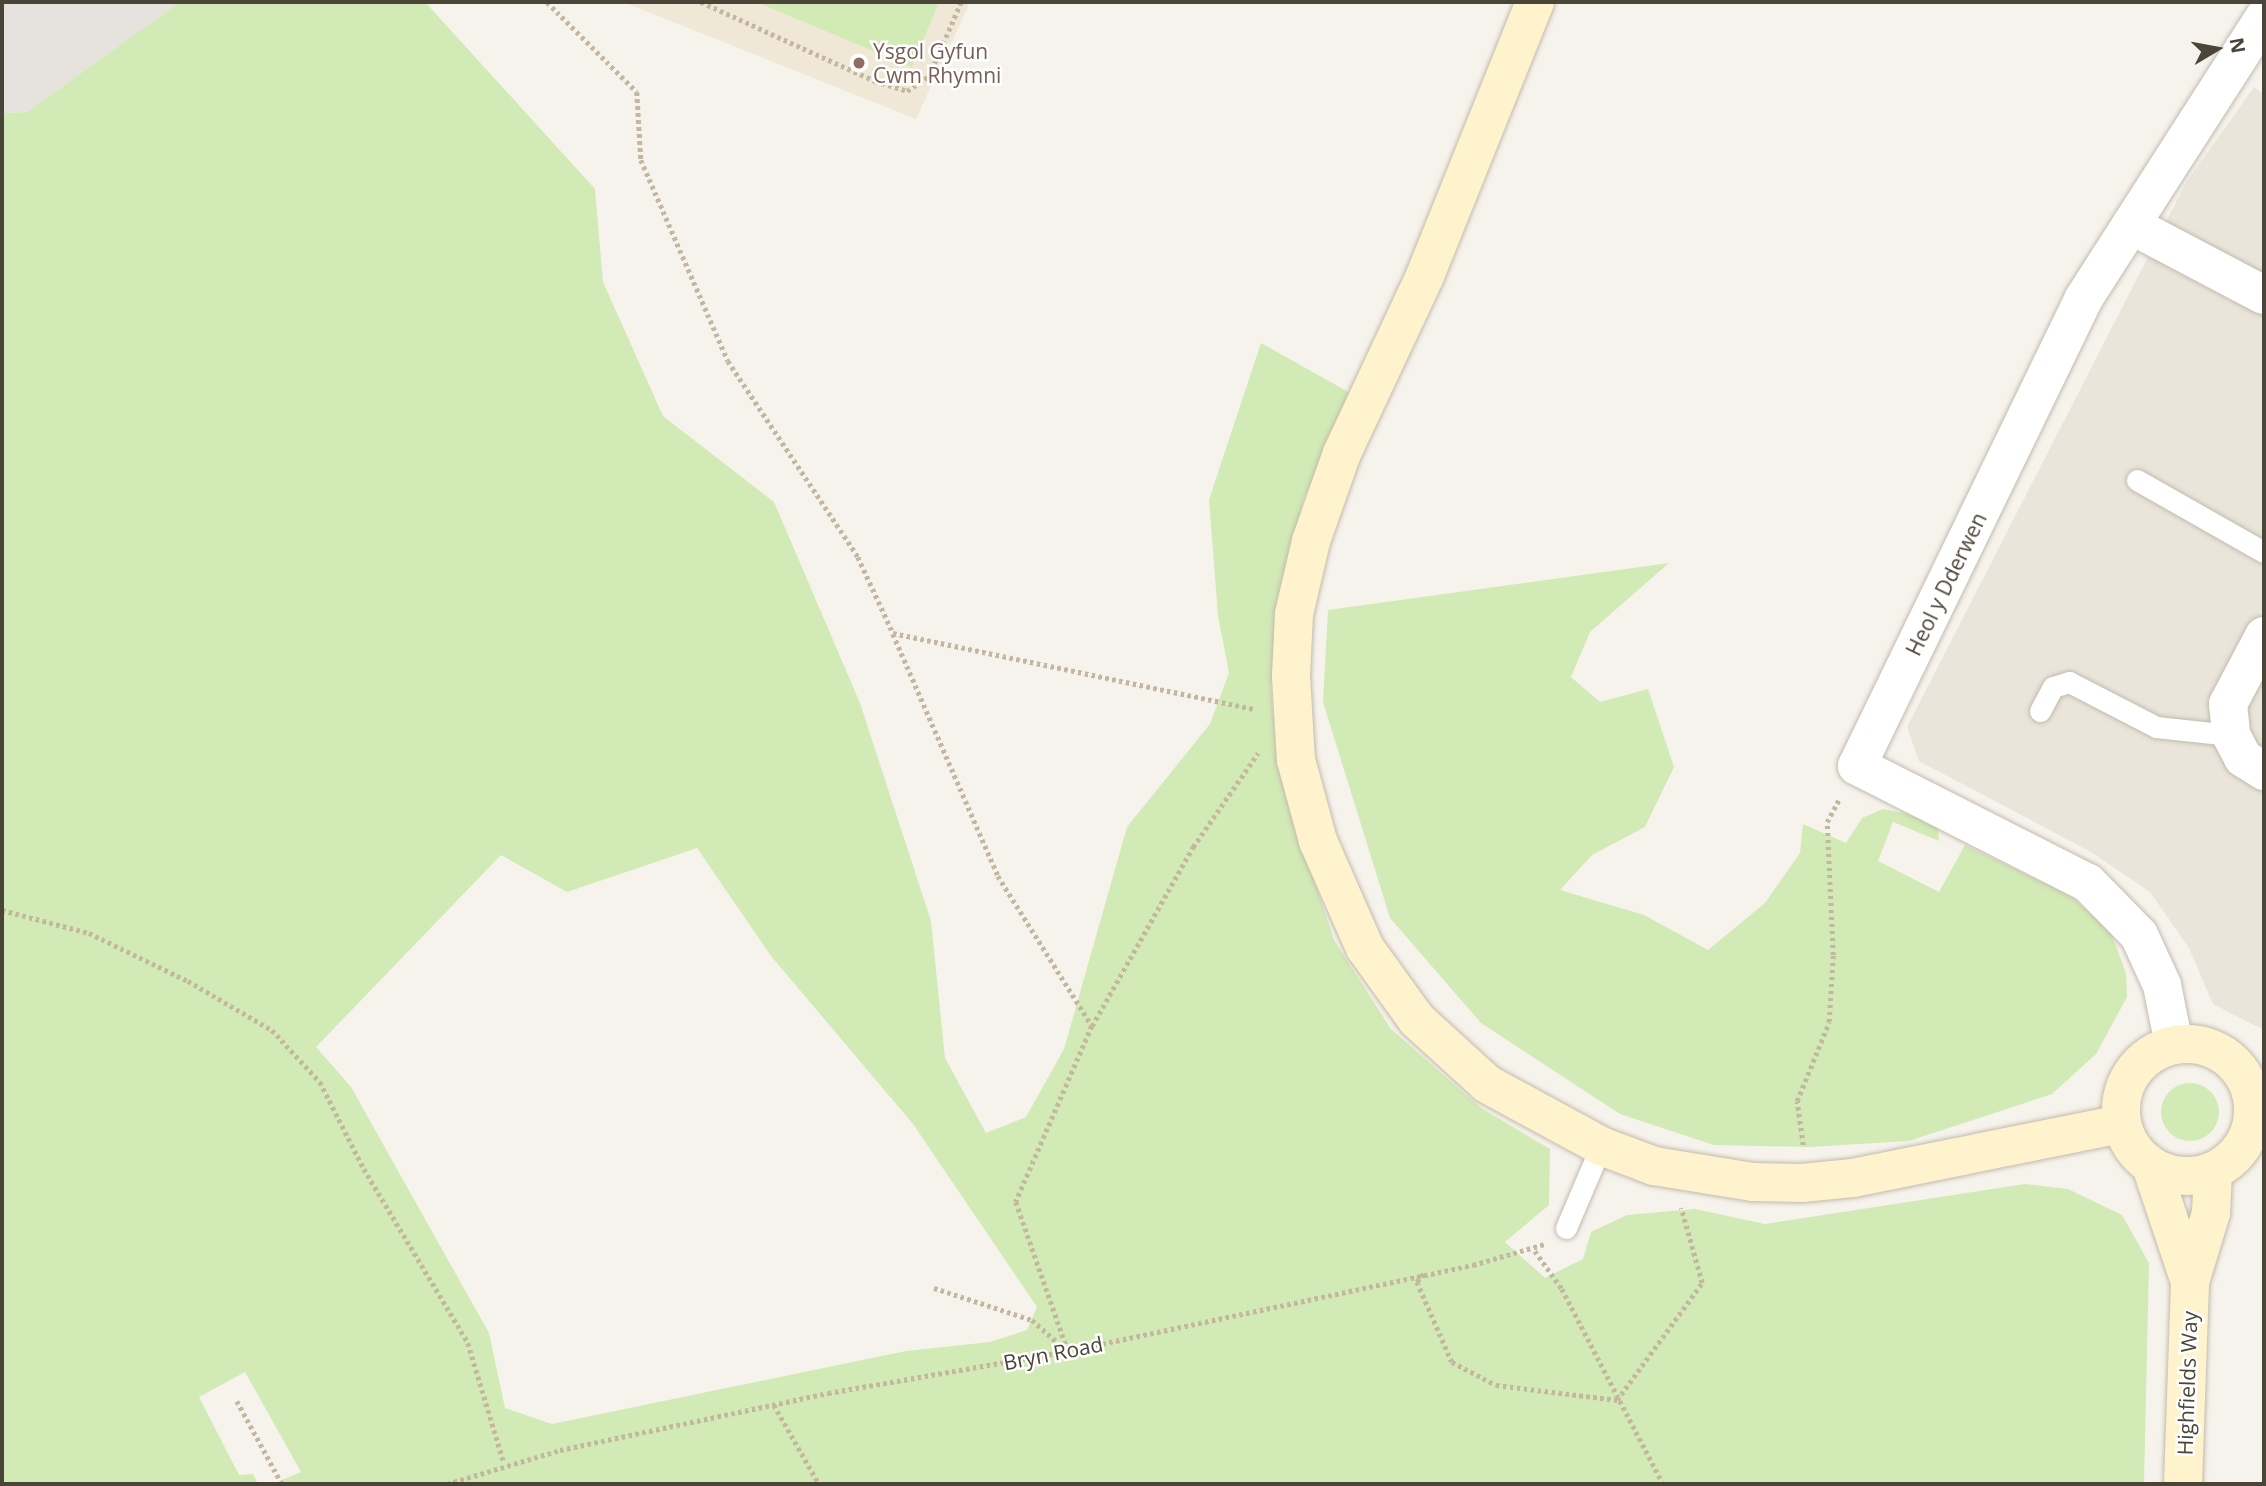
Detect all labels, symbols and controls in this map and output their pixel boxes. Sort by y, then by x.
north arrow [2182,14,2252,84]
text: N [2224,35,2252,55]
place label: Ysgol Gyfun Cwm Rhymni [873,38,1001,88]
marker: Ysgol Gyfun Cwm Rhymni [851,55,867,71]
street label: Heol y Dderwen [1900,508,1992,660]
street label: Highfields Way [2172,1310,2202,1456]
street label: Bryn Road [1001,1331,1105,1375]

